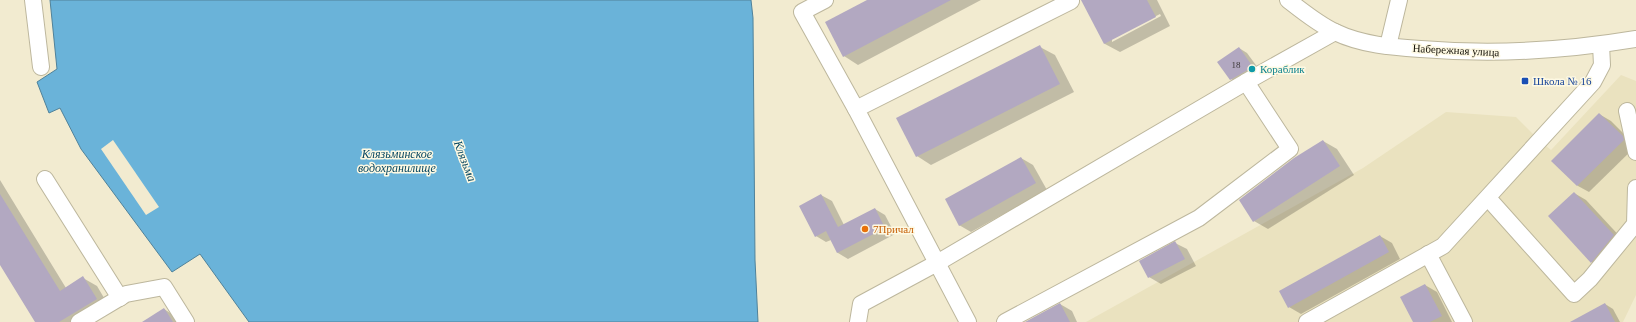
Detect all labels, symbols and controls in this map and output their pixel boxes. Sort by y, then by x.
street label: Набережная улица [1412,42,1500,58]
house number: 18 [1232,60,1241,70]
place label: Кораблик [1260,63,1305,75]
marker: Кораблик [1247,64,1257,74]
place label: Школа № 16 [1533,75,1592,87]
marker: Школа № 16 [1520,76,1530,86]
water label: Клязьма [450,138,479,183]
water label: Клязьминское водохранилище [358,147,437,175]
place label: 7Причал [873,223,914,235]
marker: 7Причал [860,224,870,234]

